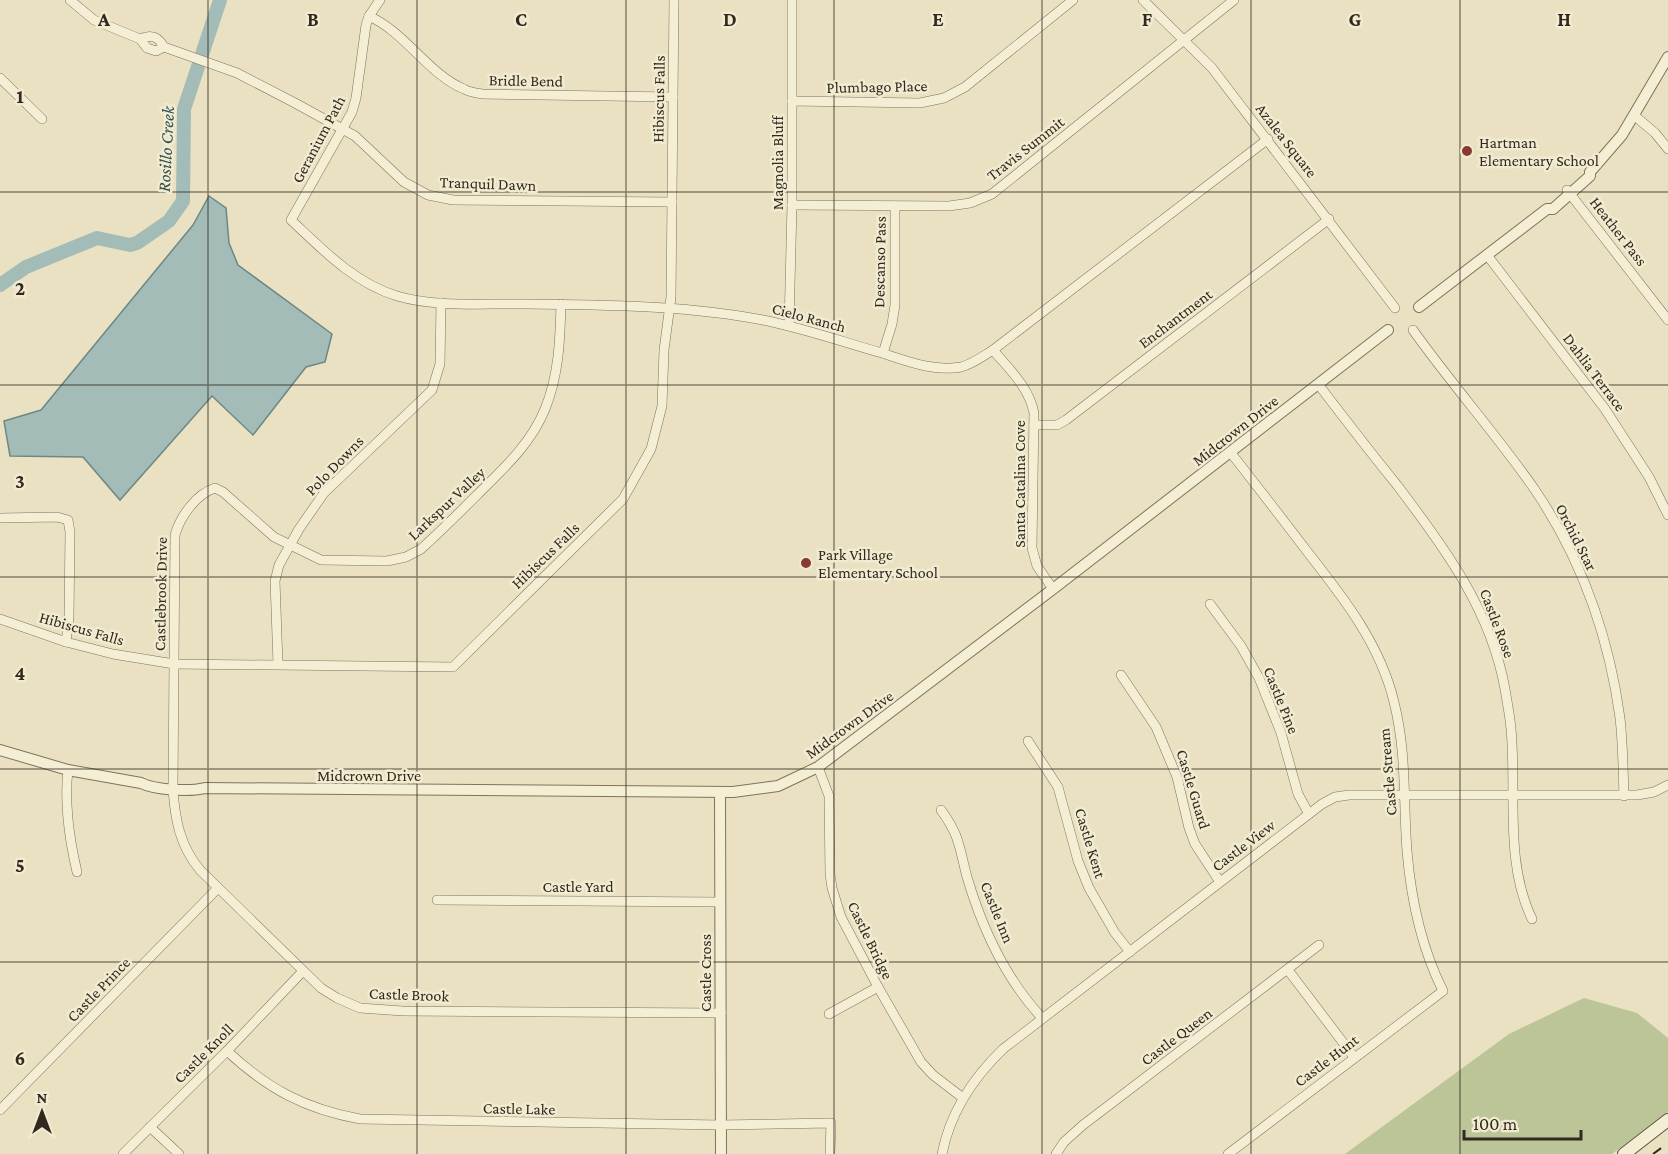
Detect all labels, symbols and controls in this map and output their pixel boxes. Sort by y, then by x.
text: A [97,8,111,30]
text: B [307,8,319,30]
text: C [515,8,527,30]
text: D [723,8,737,30]
text: E [932,8,944,30]
text: F [1142,8,1153,30]
text: G [1349,8,1362,30]
text: H [1557,8,1571,30]
street label: Hibiscus Falls [649,55,668,143]
street label: Bridle Bend [489,71,564,90]
street label: Plumbago Place [826,77,928,97]
text: 1 [16,85,24,107]
street label: Geranium Path [288,92,349,186]
street label: Azalea Square [1252,100,1321,181]
water label: Rosillo Creek [154,105,178,192]
street label: Travis Summit [983,112,1068,184]
street label: Magnolia Bluff [769,114,787,210]
place label: Hartman Elementary School [1479,134,1599,170]
marker: Hartman Elementary School [1460,144,1474,158]
street label: Tranquil Dawn [439,173,537,195]
street label: Heather Pass [1587,194,1651,269]
street label: Descanso Pass [870,216,889,308]
text: 2 [15,277,25,299]
street label: Enchantment [1135,285,1216,352]
street label: Cielo Ranch [770,299,848,336]
street label: Dahlia Terrace [1560,330,1629,414]
street label: Midcrown Drive [1189,392,1282,469]
street label: Santa Catalina Cove [1011,420,1028,548]
street label: Polo Downs [302,432,367,499]
street label: Larkspur Valley [404,463,489,544]
text: 3 [15,470,25,492]
street label: Orchid Star [1552,501,1601,574]
street label: Hibiscus Falls [508,519,583,592]
street label: Castlebrook Drive [151,537,170,651]
place label: Park Village Elementary School [818,546,938,582]
marker: Park Village Elementary School [799,556,813,570]
street label: Castle Rose [1477,586,1518,660]
street label: Hibiscus Falls [38,608,126,649]
text: 4 [15,662,26,684]
street label: Castle Pine [1260,664,1303,736]
street label: Midcrown Drive [802,687,896,762]
street label: Castle Stream [1375,727,1400,817]
street label: Castle Guard [1173,747,1214,832]
street label: Midcrown Drive [317,767,421,784]
street label: Castle Kent [1072,806,1109,881]
street label: Castle View [1208,816,1278,875]
text: 5 [15,854,25,876]
street label: Castle Yard [542,878,614,895]
street label: Castle Inn [978,879,1018,946]
street label: Castle Bridge [844,899,897,982]
street label: Castle Cross [697,934,714,1012]
street label: Castle Prince [64,954,133,1025]
street label: Castle Brook [369,985,450,1004]
street label: Castle Queen [1137,1004,1215,1069]
street label: Castle Knoll [170,1020,236,1086]
street label: Castle Hunt [1291,1030,1362,1090]
text: 6 [15,1047,25,1069]
north arrow [12,1082,72,1142]
text: N [37,1089,48,1106]
street label: Castle Lake [483,1099,555,1118]
scale bar [1464,1103,1581,1141]
text: 100 m [1473,1114,1518,1134]

